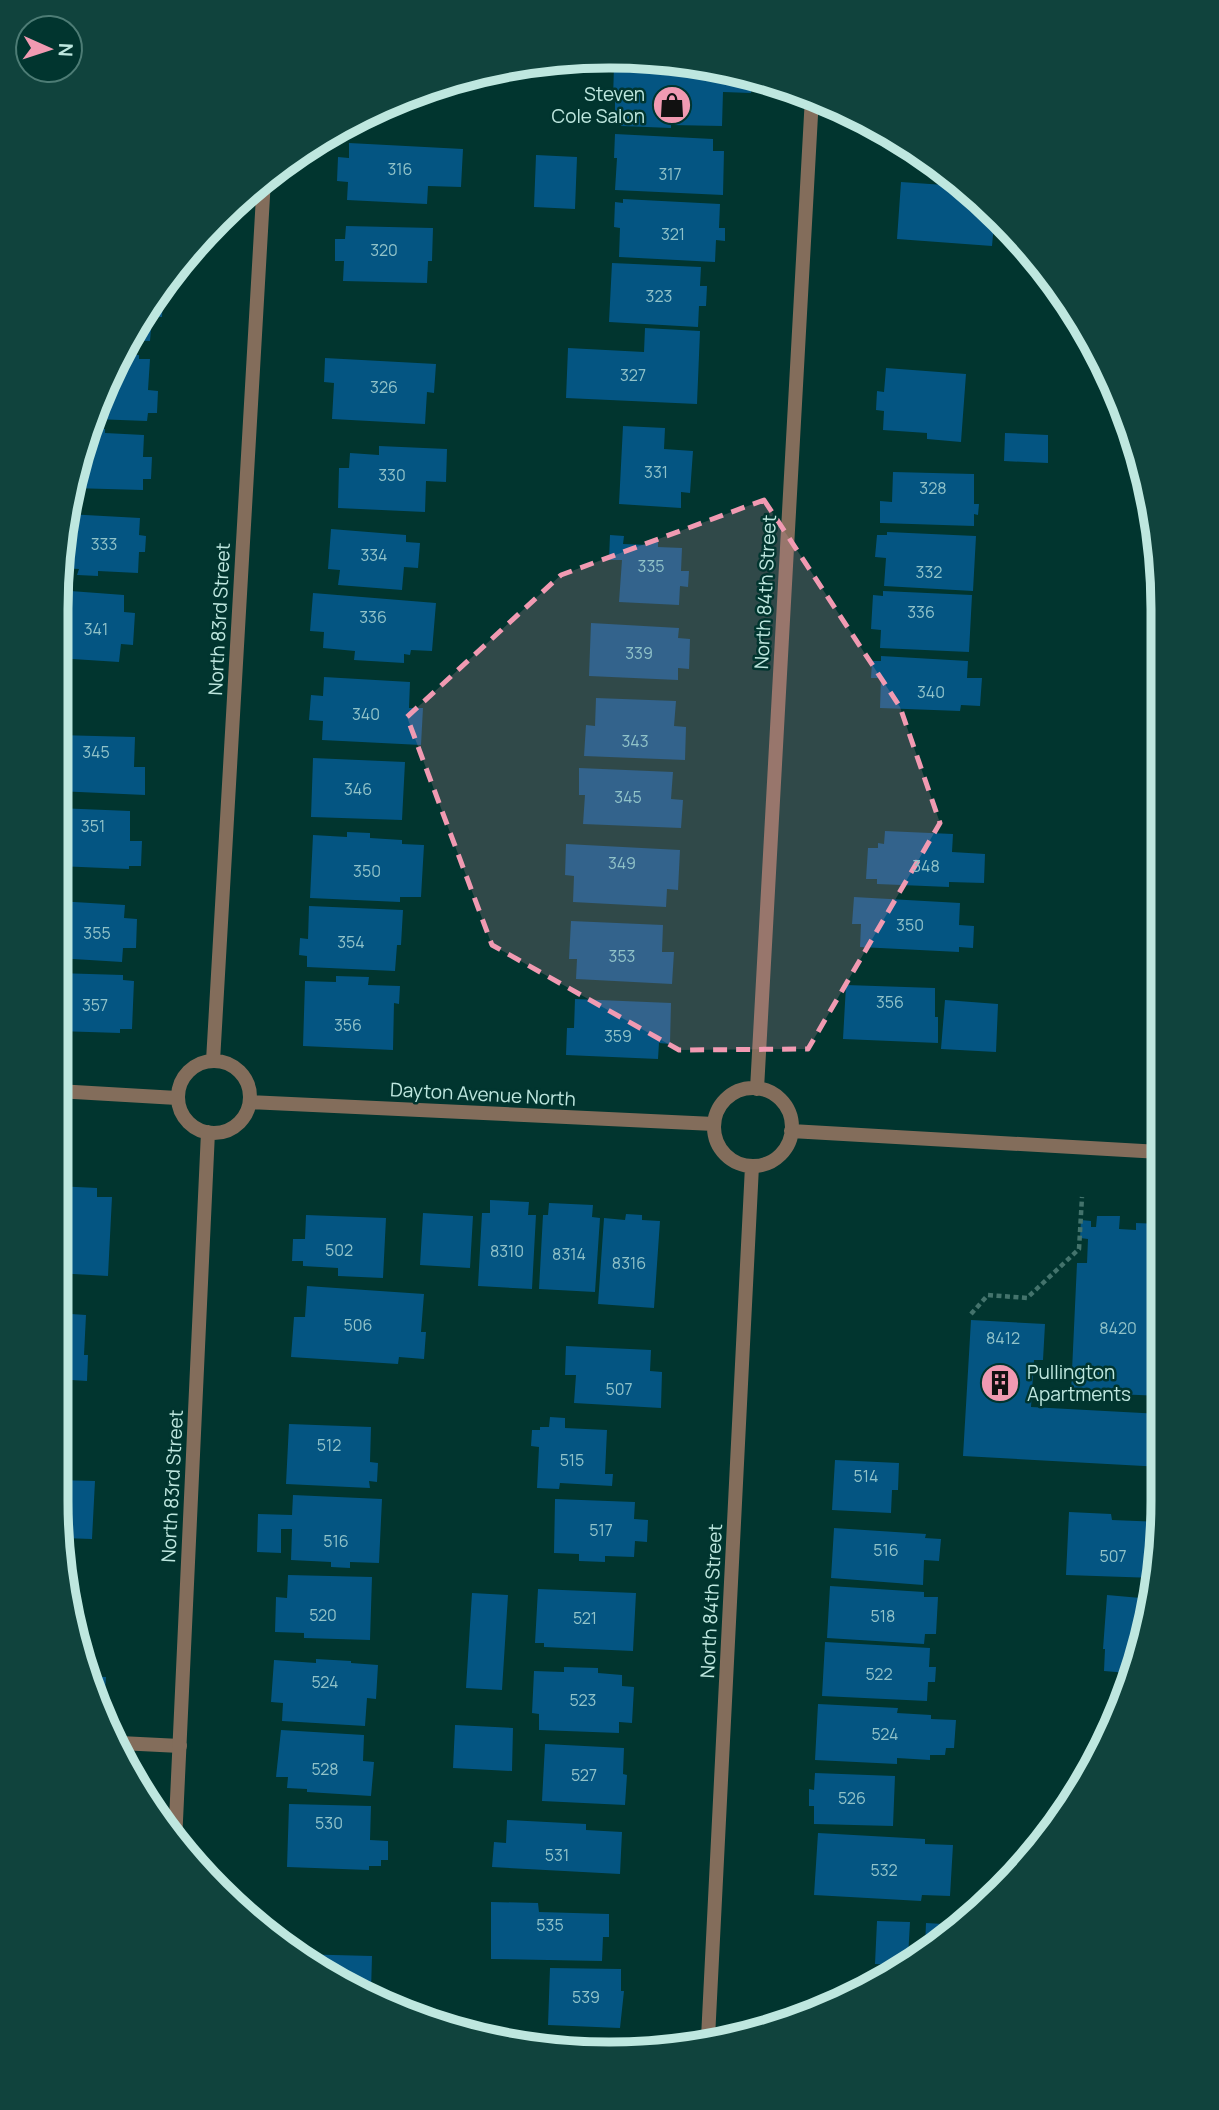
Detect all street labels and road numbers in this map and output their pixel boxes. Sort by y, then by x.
street label: North 84th Street [748,514,782,670]
street label: North 83rd Street [202,542,236,696]
street label: Dayton Avenue North [389,1076,577,1112]
street label: North 83rd Street [155,1409,189,1563]
street label: North 84th Street [694,1523,728,1679]

